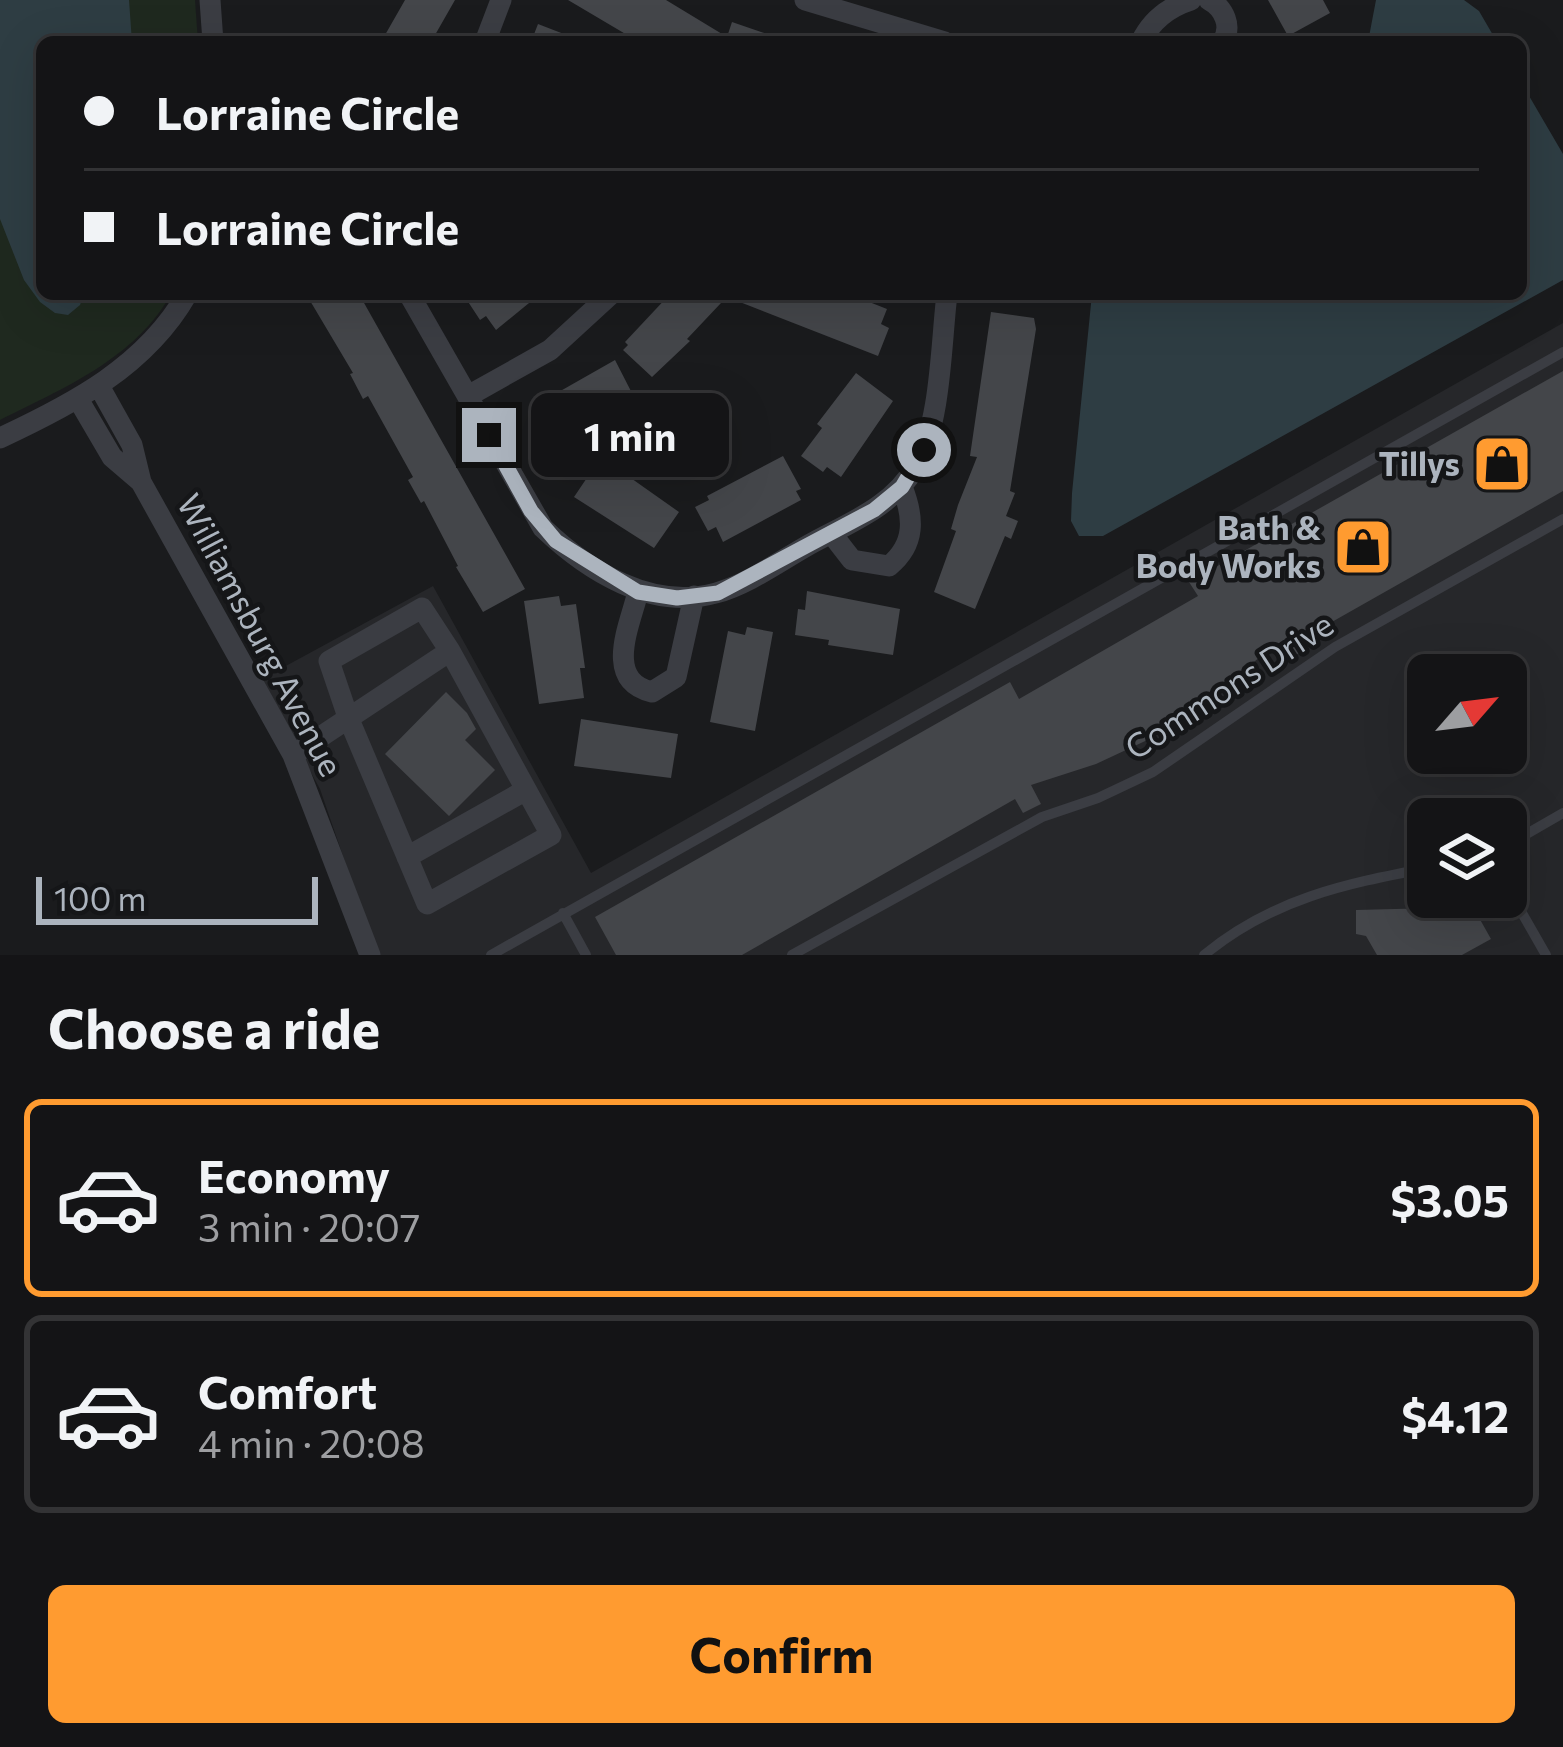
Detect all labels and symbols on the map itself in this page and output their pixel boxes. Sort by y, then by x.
callout: 1 min [531,393,729,477]
route end [462,408,516,462]
route start [897,423,951,477]
shop icon: Tillys [1471,433,1533,495]
place label: Tillys [1378,442,1460,483]
street label: Williamsburg Avenue [170,486,353,782]
place label: Bath & Body Works [1136,506,1321,585]
shop icon: Bath & Body Works [1332,516,1394,578]
street label: Commons Drive [1117,602,1340,767]
north arrow [1407,654,1527,774]
scale bar [36,871,318,924]

